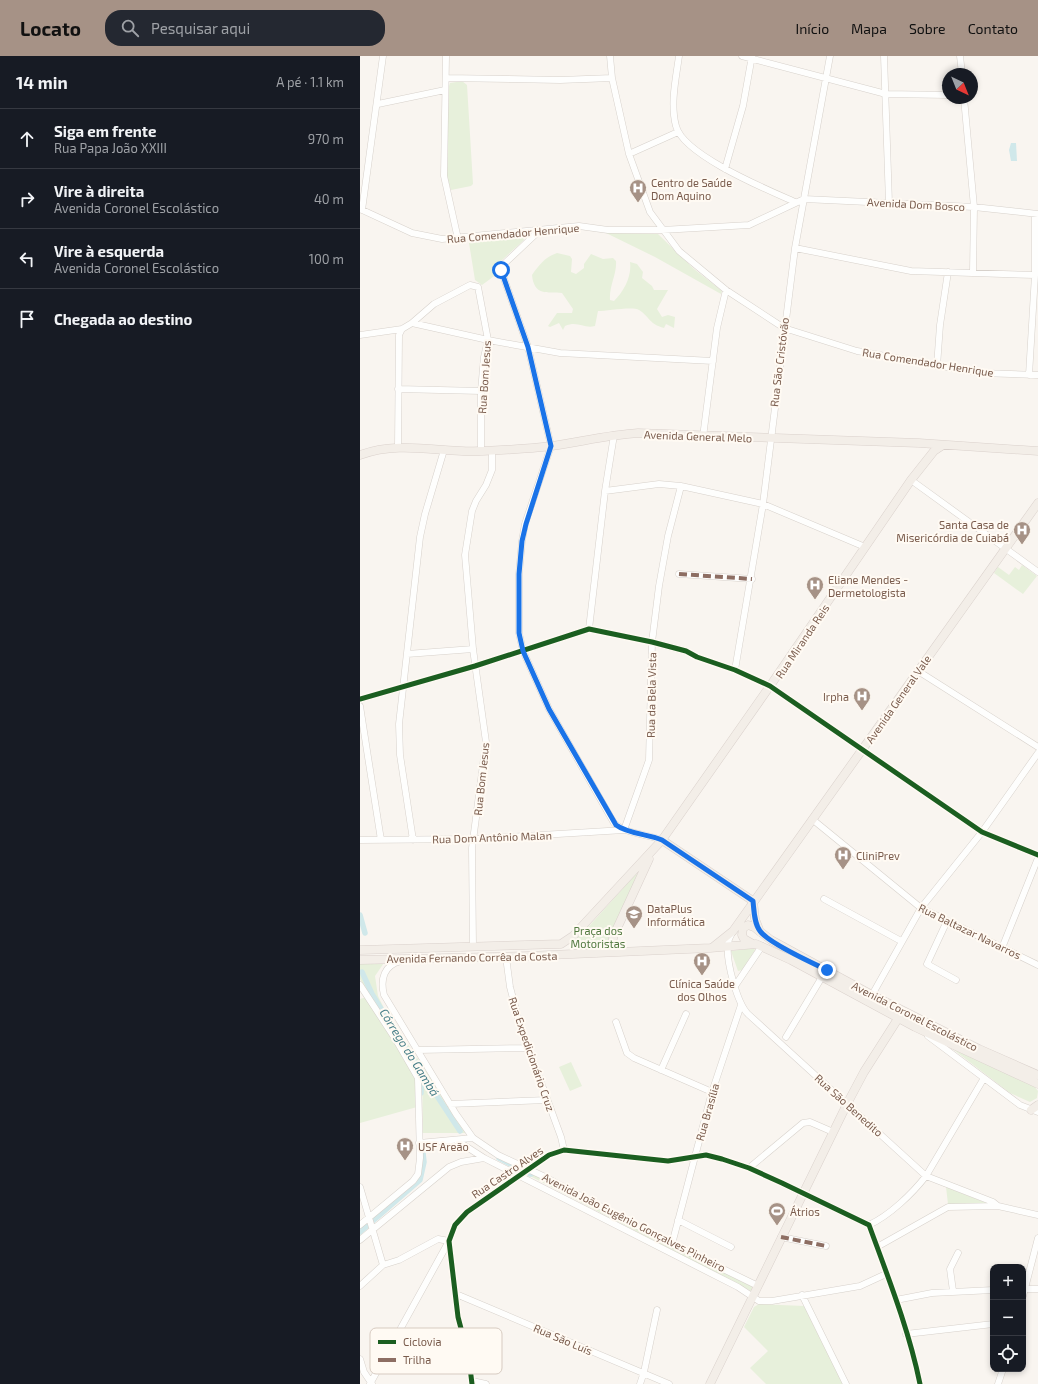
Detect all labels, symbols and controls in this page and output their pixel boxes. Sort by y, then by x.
search box [105,10,385,46]
text: Locato [20,17,81,40]
icon: search [119,17,141,39]
text: Pesquisar aqui [151,19,250,37]
text: Início [796,20,829,37]
text: Mapa [851,20,887,37]
text: Sobre [909,20,946,37]
text: Contato [968,20,1018,37]
north arrow [942,68,978,104]
text: 14 min [16,72,68,92]
text: A pé · 1.1 km [276,74,344,90]
text: Siga em frente [54,122,156,140]
icon: ahead [16,128,38,150]
text: 970 m [308,131,344,147]
text: Rua Papa João XXIII [54,140,167,156]
place label: Centro de Saúde Dom Aquino [651,176,732,202]
hospital icon: Centro de Saúde Dom Aquino [628,178,648,203]
text: Vire à direita [54,182,144,200]
icon: right [16,188,38,210]
text: 40 m [314,191,344,207]
street label: Avenida Dom Bosco [867,195,965,213]
text: Avenida Coronel Escolástico [54,200,219,216]
street label: Rua Comendador Henrique [446,221,580,245]
text: Vire à esquerda [54,242,164,260]
icon: left [16,248,38,270]
text: 100 m [309,251,344,267]
text: Avenida Coronel Escolástico [54,260,219,276]
route start [492,261,510,279]
icon: arrive [16,308,38,330]
text: Chegada ao destino [54,310,192,328]
street label: Rua São Cristóvão [767,317,791,407]
street label: Rua Bom Jesus [475,339,493,414]
street label: Rua Comendador Henrique [861,345,995,379]
street label: Avenida General Melo [644,428,752,444]
place label: Santa Casa de Misericórdia de Cuiabá [896,518,1009,544]
hospital icon: Santa Casa de Misericórdia de Cuiabá [1012,520,1032,545]
place label: Eliane Mendes - Dermetologista [828,573,908,599]
hospital icon: Eliane Mendes - Dermetologista [805,575,825,600]
street label: Rua Miranda Reis [772,601,832,681]
street label: Rua da Bela Vista [644,652,658,738]
street label: Avenida General Vale [863,652,933,746]
hospital icon: Irpha [852,686,872,711]
place label: Irpha [823,690,849,703]
street label: Rua Bom Jesus [471,741,491,816]
street label: Rua Dom Antônio Malan [432,828,552,846]
hospital icon: CliniPrev [833,845,853,870]
place label: CliniPrev [856,849,900,862]
street label: Rua Baltazar Navarros [917,901,1024,962]
place label: DataPlus Informática [647,902,705,928]
school or university icon: DataPlus Informática [624,904,644,929]
park label: Praça dos Motoristas [571,924,626,950]
street label: Avenida Fernando Corrêa da Costa [386,949,558,965]
hospital icon: Clínica Saúde dos Olhos [692,951,712,976]
route end [818,961,836,979]
place label: Clínica Saúde dos Olhos [669,977,735,1003]
street label: Avenida Coronel Escolástico [850,979,980,1053]
street label: Rua Expedicionário Cruz [506,995,558,1113]
water label: Córrego do Gambá [377,1006,443,1098]
street label: Rua São Benedito [812,1071,886,1139]
street label: Rua Brasília [693,1082,721,1142]
hospital icon: USF Areão [395,1136,415,1161]
place label: USF Areão [418,1140,469,1153]
street label: Rua Castro Alves [469,1143,546,1201]
street label: Avenida João Eugênio Gonçalves Pinheiro [540,1170,728,1275]
sports icon: Átrios [767,1201,787,1226]
place label: Átrios [790,1205,820,1218]
map controls [990,1264,1026,1372]
button: + [990,1264,1026,1300]
button: − [990,1300,1026,1336]
street label: Rua São Luís [532,1321,595,1357]
legend [370,1328,502,1374]
text: Ciclovia [403,1335,441,1348]
button: locate [990,1336,1026,1372]
text: Trilha [403,1353,431,1366]

